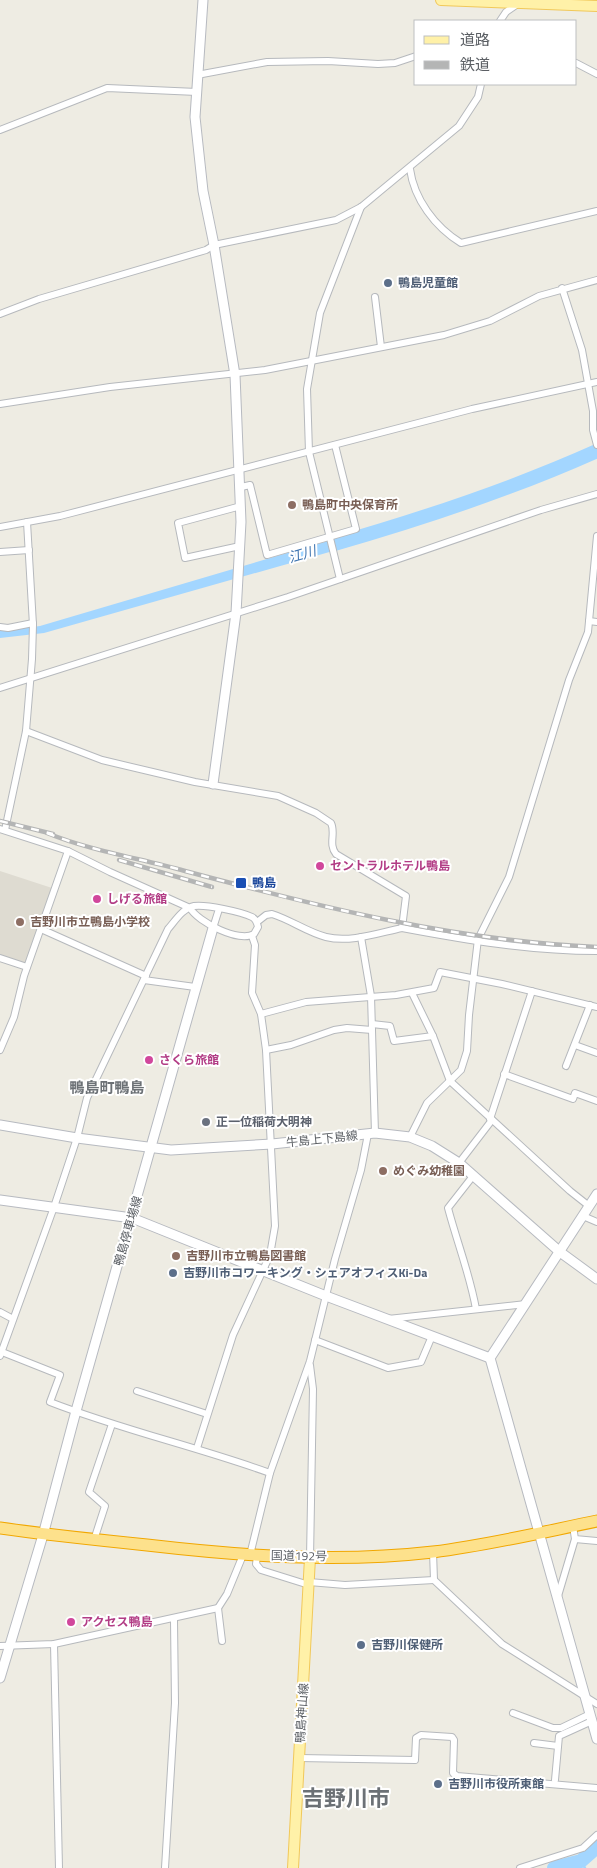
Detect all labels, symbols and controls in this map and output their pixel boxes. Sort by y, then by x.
legend [414,20,577,85]
text: 道路 [460,28,490,51]
text: 鉄道 [460,53,490,76]
place label: 鴨島児童館 [398,273,458,292]
marker: 鴨島児童館 [382,277,394,289]
place label: 鴨島町中央保育所 [302,495,398,514]
marker: 鴨島町中央保育所 [286,499,298,511]
water label: 江川 [286,539,320,567]
place label: セントラルホテル鴨島 [330,856,450,875]
marker: セントラルホテル鴨島 [314,860,326,872]
place label: 鴨島 [252,873,276,892]
marker: 鴨島 [234,876,248,890]
place label: しげる旅館 [107,889,167,908]
marker: しげる旅館 [91,893,103,905]
place label: 吉野川市立鴨島小学校 [30,912,150,931]
marker: 吉野川市立鴨島小学校 [14,916,26,928]
place label: さくら旅館 [159,1050,219,1069]
marker: さくら旅館 [143,1054,155,1066]
district label: 鴨島町鴨島 [69,1076,145,1099]
place label: 正一位稲荷大明神 [216,1112,312,1131]
marker: 正一位稲荷大明神 [200,1116,212,1128]
street label: 牛島上下島線 [285,1125,359,1152]
place label: めぐみ幼稚園 [393,1161,465,1180]
marker: めぐみ幼稚園 [377,1165,389,1177]
street label: 鴨島停車場線 [108,1194,147,1268]
place label: 吉野川市立鴨島図書館 [186,1246,306,1265]
marker: 吉野川市立鴨島図書館 [170,1250,182,1262]
place label: 吉野川市コワーキング・シェアオフィスKi-Da [183,1263,427,1282]
marker: 吉野川市コワーキング・シェアオフィスKi-Da [167,1267,179,1279]
street label: 国道192号 [271,1546,327,1565]
place label: アクセス鴨島 [81,1612,152,1631]
marker: アクセス鴨島 [65,1616,77,1628]
place label: 吉野川保健所 [371,1635,443,1654]
marker: 吉野川保健所 [355,1639,367,1651]
street label: 鴨島神山線 [290,1682,313,1744]
place label: 吉野川市役所東館 [448,1774,544,1793]
marker: 吉野川市役所東館 [432,1778,444,1790]
district label: 吉野川市 [302,1781,390,1815]

